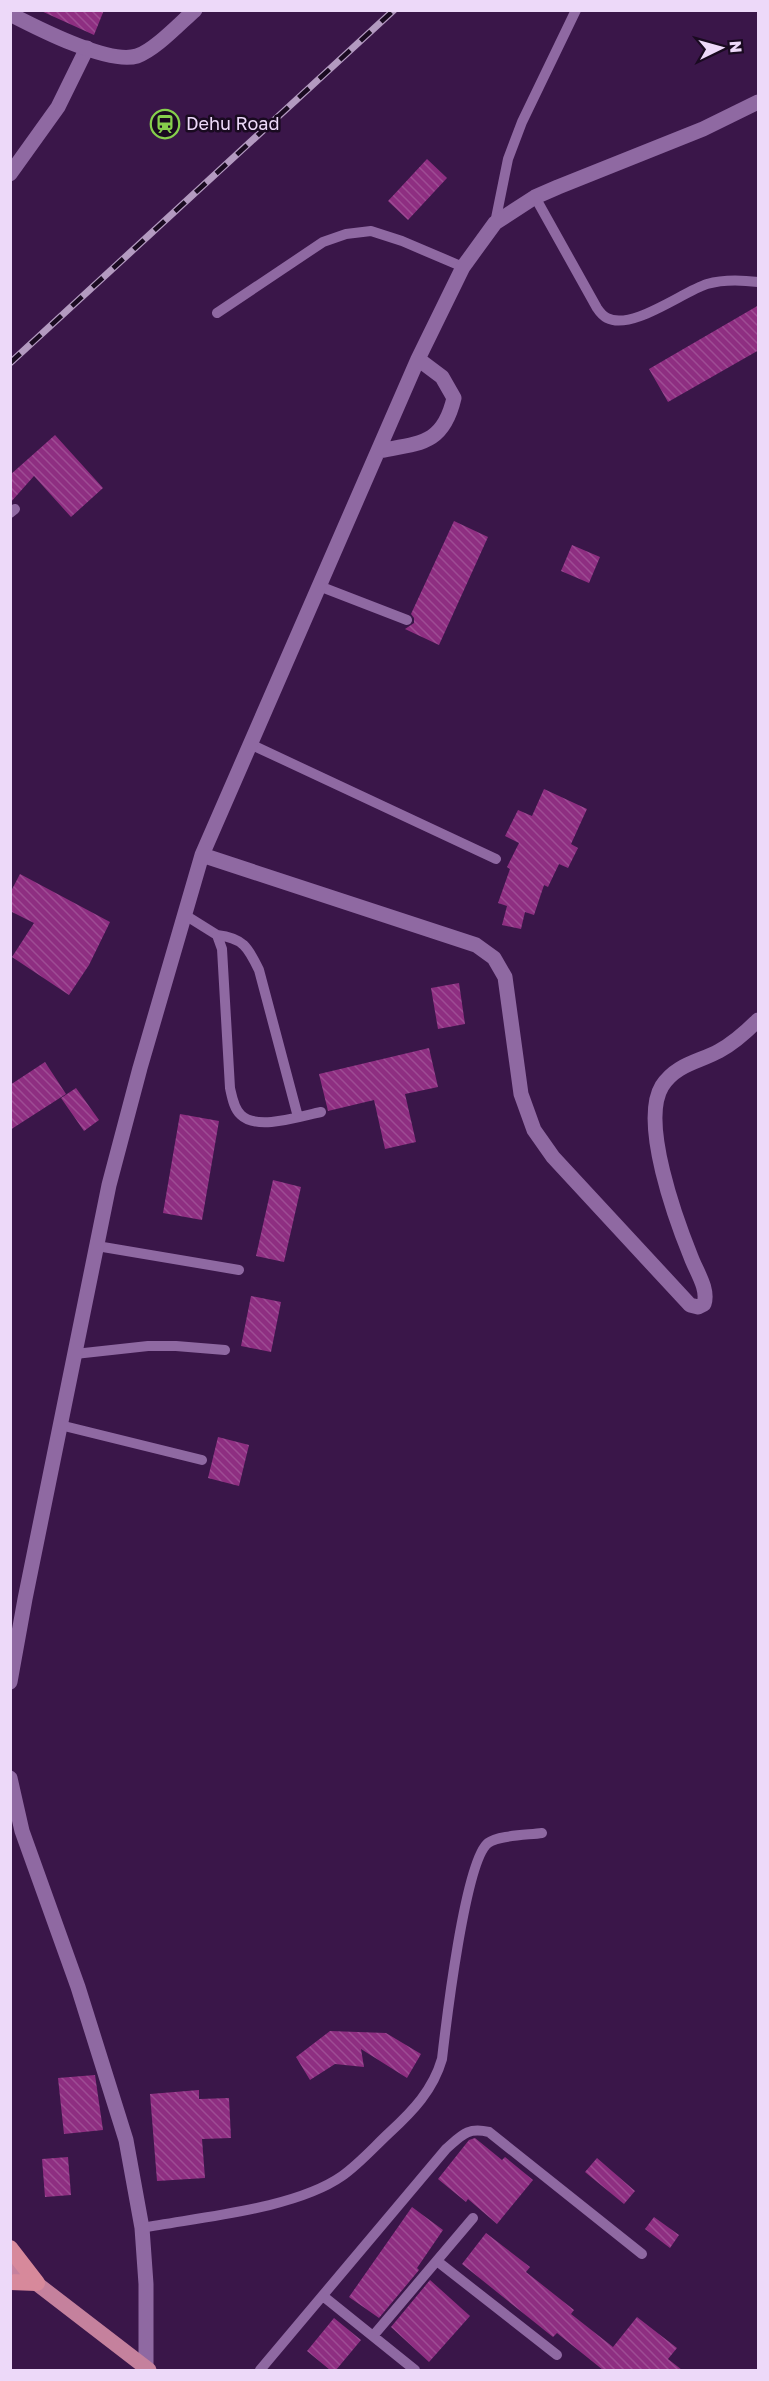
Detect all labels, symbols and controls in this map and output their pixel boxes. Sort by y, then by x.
north arrow [691,18,751,78]
text: N [725,40,746,54]
station icon: Dehu Road [149,108,181,140]
place label: Dehu Road [186,112,280,134]

